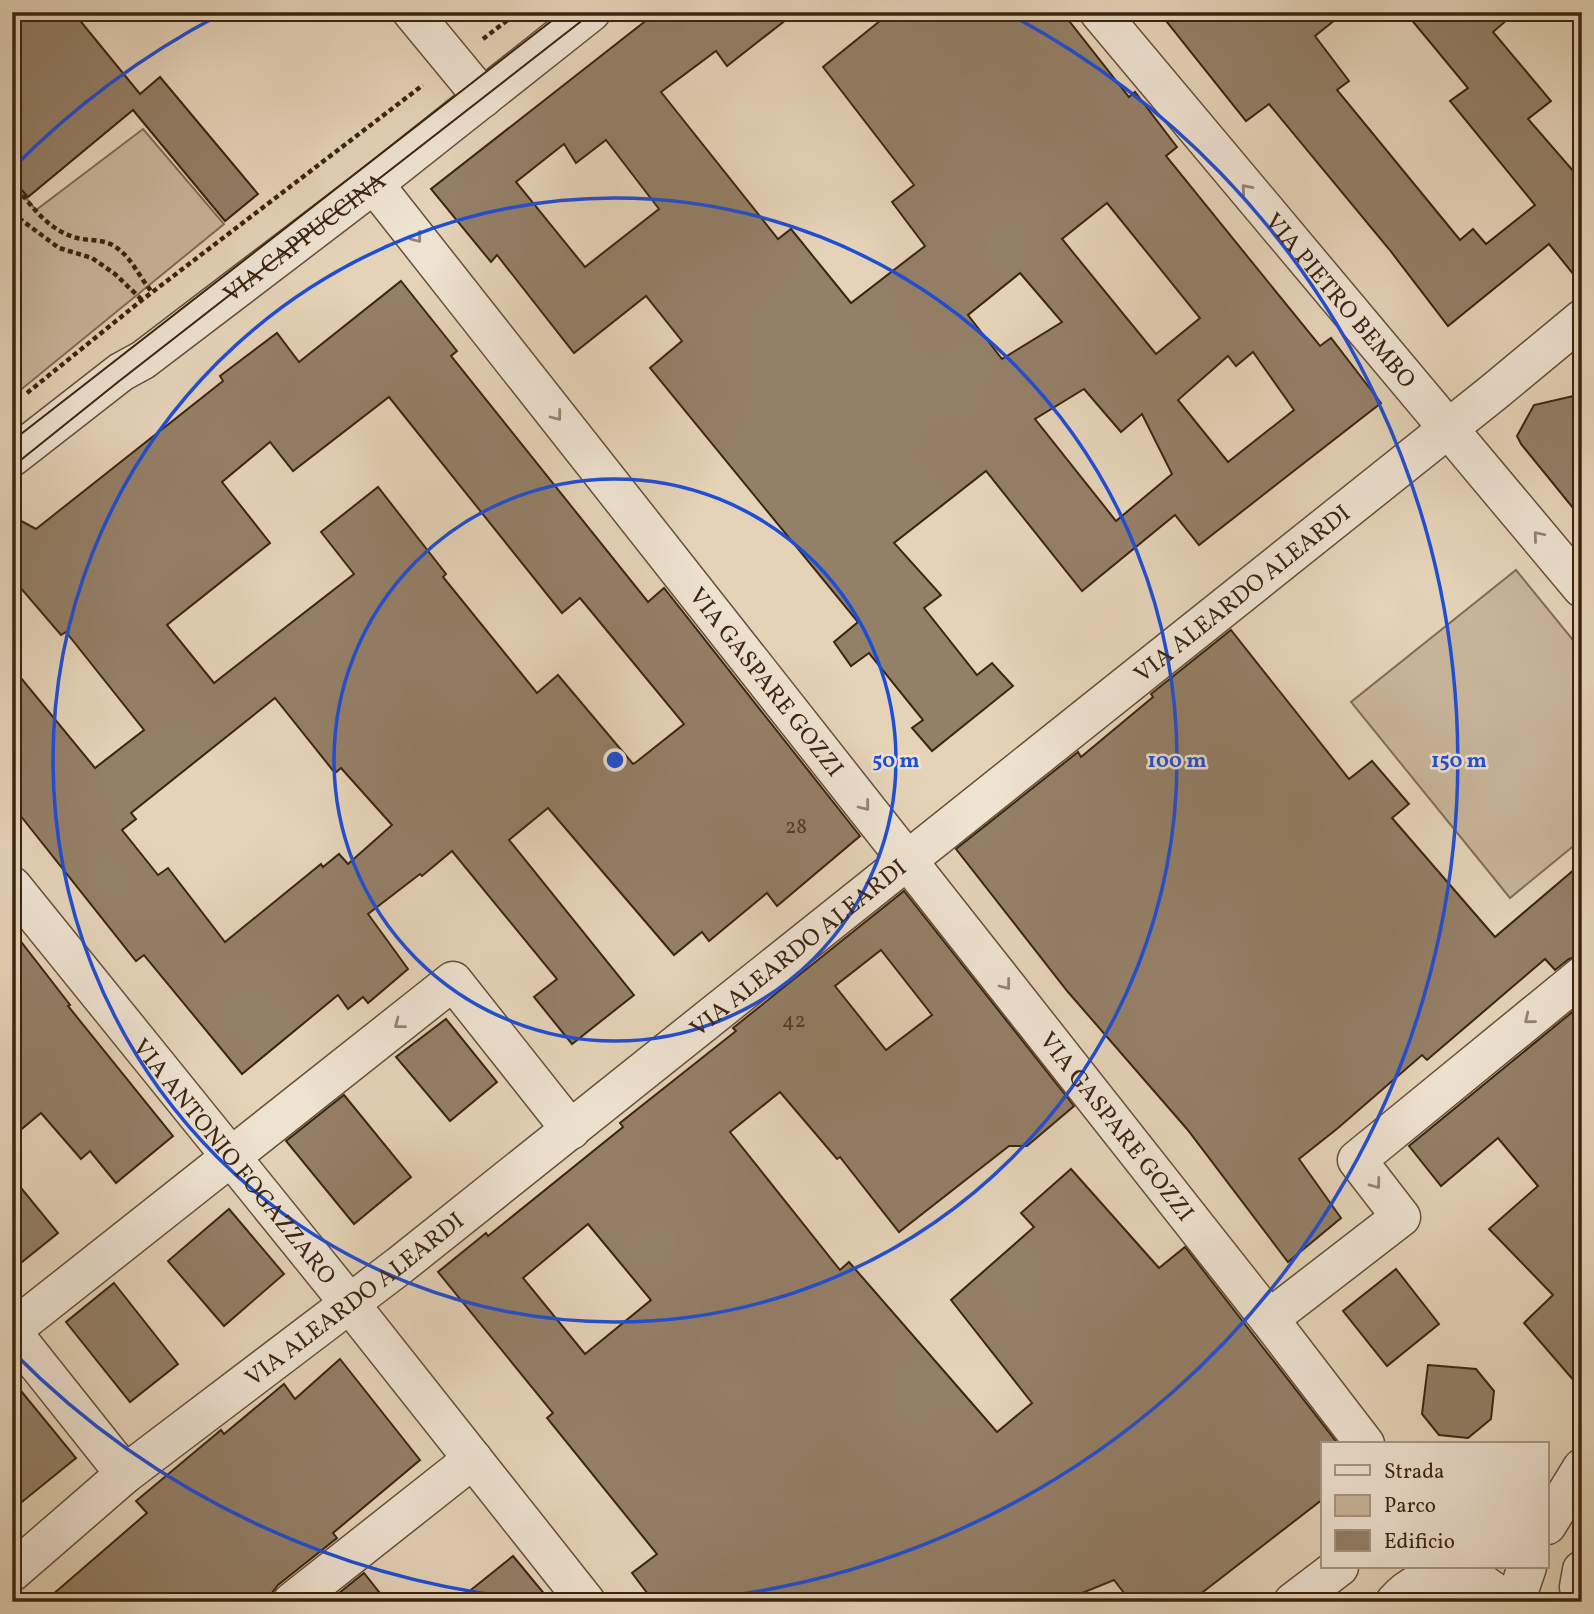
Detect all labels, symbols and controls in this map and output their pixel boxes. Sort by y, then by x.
street label: VIA CAPPUCCINA [217,166,394,312]
one-way arrow [1242,184,1254,197]
street label: VIA PIETRO BEMBO [1256,206,1423,396]
one-way arrow [408,230,421,242]
one-way arrow [549,409,562,421]
street label: VIA ALEARDO ALEARDI [1128,498,1359,692]
one-way arrow [1534,531,1546,544]
street label: VIA GASPARE GOZZI [680,581,850,785]
text: 50 m [872,747,920,776]
text: 100 m [1147,747,1207,776]
text: 150 m [1431,747,1487,776]
centre of rings [603,748,627,772]
one-way arrow [857,799,870,811]
house number: 28 [785,813,807,842]
street label: VIA ALEARDO ALEARDI [684,852,915,1046]
one-way arrow [998,977,1011,990]
house number: 42 [782,1007,806,1036]
one-way arrow [1524,1011,1536,1024]
one-way arrow [395,1015,407,1028]
street label: VIA GASPARE GOZZI [1030,1026,1201,1229]
street label: VIA ANTONIO FOGAZZARO [123,1032,343,1293]
one-way arrow [1367,1176,1380,1189]
street label: VIA ALEARDO ALEARDI [239,1205,472,1396]
legend [1321,1442,1548,1568]
text: Strada [1384,1458,1445,1487]
text: Parco [1384,1492,1436,1521]
text: Edificio [1384,1528,1455,1557]

